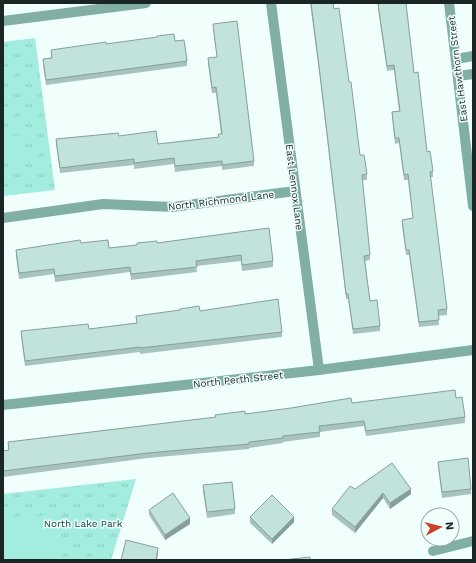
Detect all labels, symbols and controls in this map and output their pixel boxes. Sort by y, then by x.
street label: East Hawthorn Street [445,15,469,122]
street label: East Lennox Lane [284,143,305,231]
street label: North Richmond Lane [167,188,275,212]
street label: North Perth Street [193,369,284,390]
north arrow [420,507,460,547]
park label: North Lake Park [44,518,123,529]
text: N [442,521,456,531]

